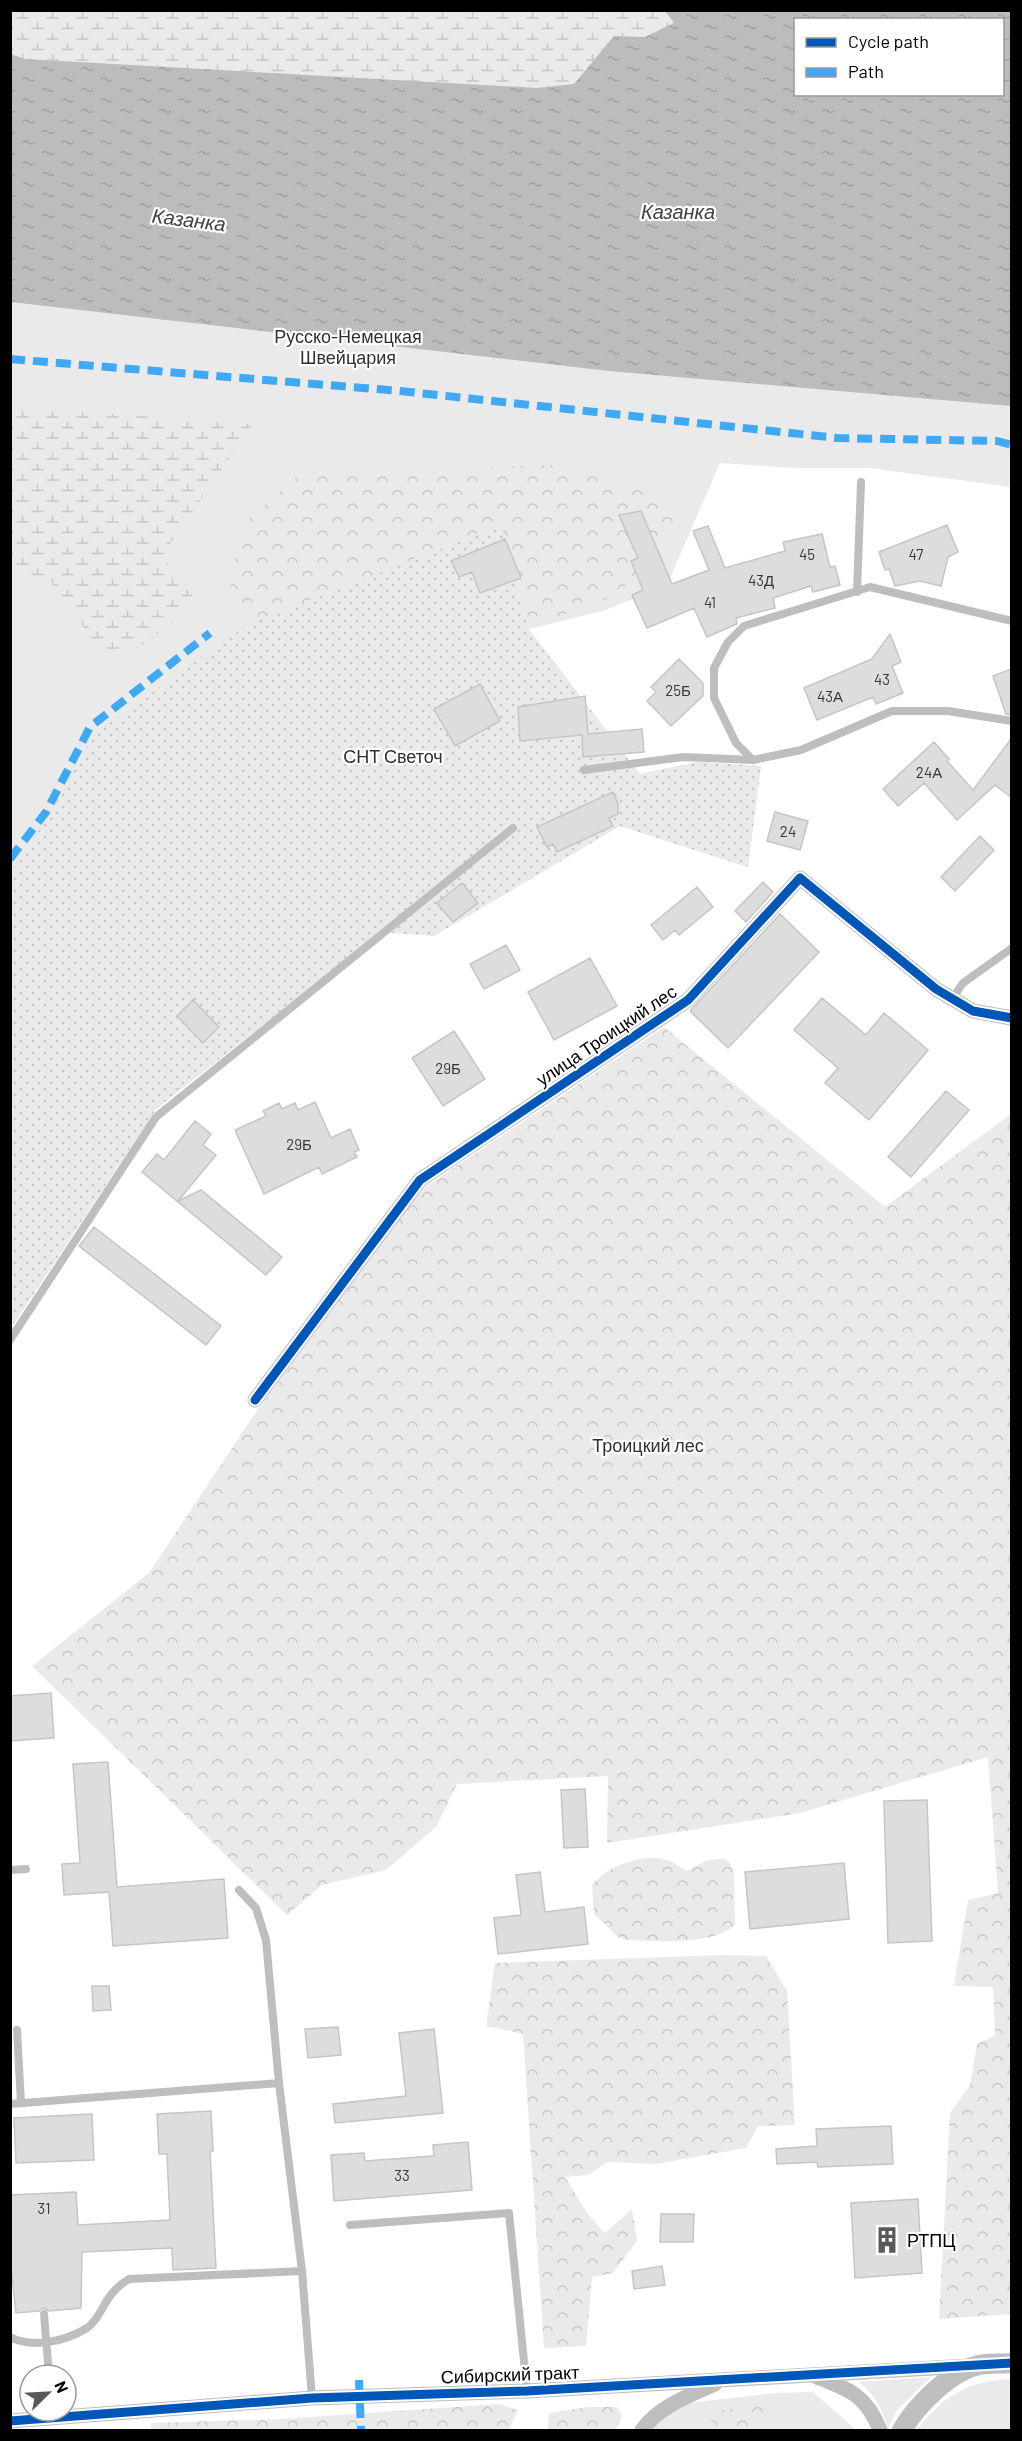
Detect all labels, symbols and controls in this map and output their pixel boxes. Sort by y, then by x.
legend [794,18,1004,96]
text: Cycle path [848,30,929,52]
text: Path [848,60,884,82]
water label: Казанка [641,199,715,223]
water label: Казанка [151,203,227,235]
park label: Русско-Немецкая Швейцария [274,325,422,368]
house number: 45 [799,545,815,563]
house number: 47 [909,545,923,563]
house number: 43Д [748,571,774,589]
house number: 41 [704,593,716,611]
house number: 43 [874,670,890,688]
house number: 25Б [665,681,691,699]
house number: 43А [817,687,843,705]
park label: СНТ Светоч [343,745,443,767]
house number: 24А [916,763,942,781]
house number: 24 [780,822,796,840]
street label: улица Троицкий лес [532,980,680,1090]
house number: 29Б [435,1059,461,1077]
house number: 29Б [286,1135,312,1153]
park label: Троицкий лес [592,1434,704,1456]
house number: 33 [394,2166,410,2184]
house number: 31 [38,2199,50,2217]
building icon: РТПЦ [872,2225,902,2255]
place label: РТПЦ [907,2229,955,2251]
street label: Сибирский тракт [440,2361,580,2387]
north arrow [18,2363,78,2423]
text: N [51,2378,73,2395]

